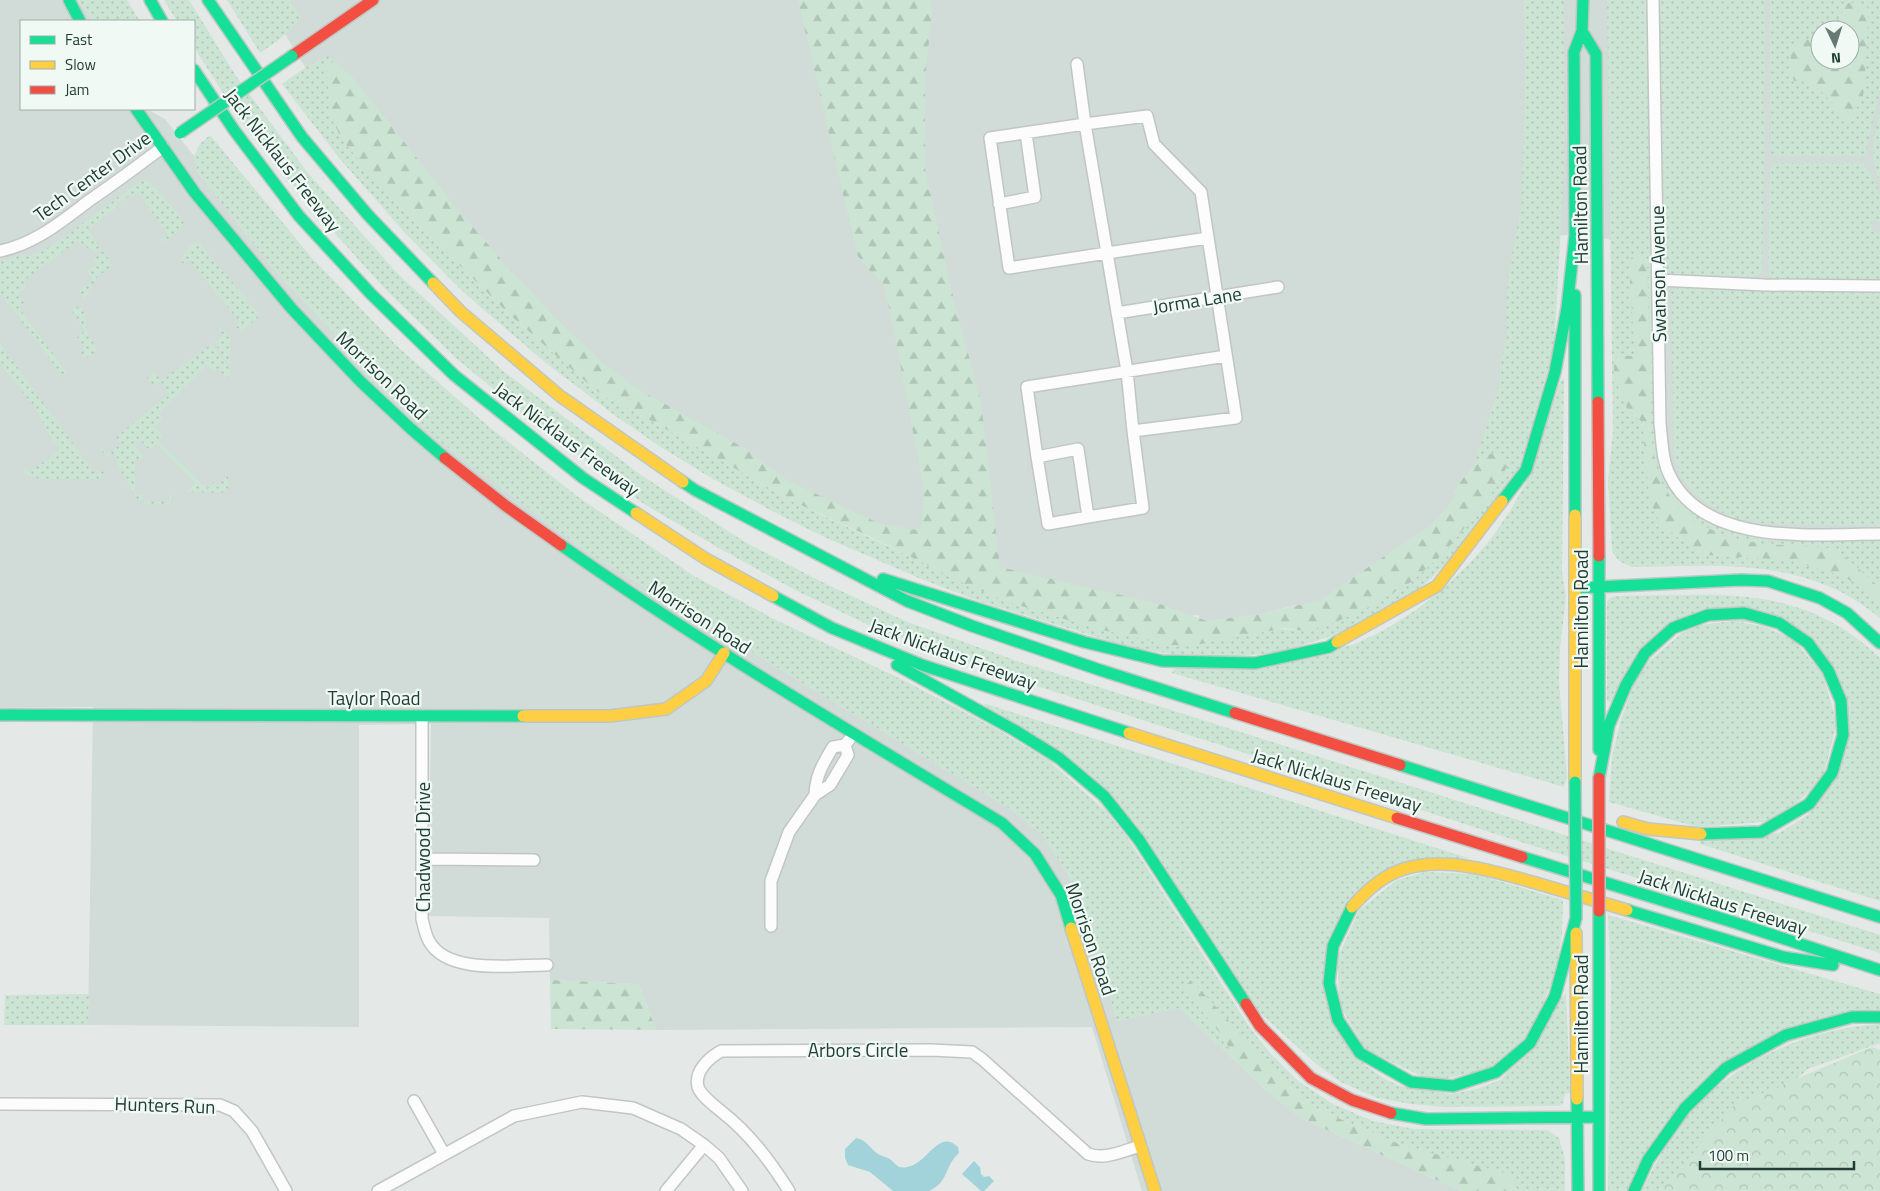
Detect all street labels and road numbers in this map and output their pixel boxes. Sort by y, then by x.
street label: Jack Nicklaus Freeway [218,81,349,238]
street label: Tech Center Drive [27,123,156,228]
street label: Hamilton Road [1564,145,1595,265]
street label: Swanson Avenue [1642,205,1673,343]
street label: Jorma Lane [1150,278,1244,321]
street label: Morrison Road [330,323,435,426]
street label: Jack Nicklaus Freeway [488,374,646,503]
street label: Hamilton Road [1566,550,1595,669]
street label: Morrison Road [643,572,757,661]
street label: Jack Nicklaus Freeway [865,610,1041,697]
street label: Taylor Road [327,683,421,712]
street label: Jack Nicklaus Freeway [1249,740,1426,819]
street label: Chadwood Drive [408,782,437,912]
street label: Jack Nicklaus Freeway [1635,861,1811,943]
street label: Morrison Road [1059,879,1124,999]
street label: Hamilton Road [1566,955,1595,1074]
street label: Arbors Circle [808,1035,908,1064]
street label: Hunters Run [114,1088,216,1121]

